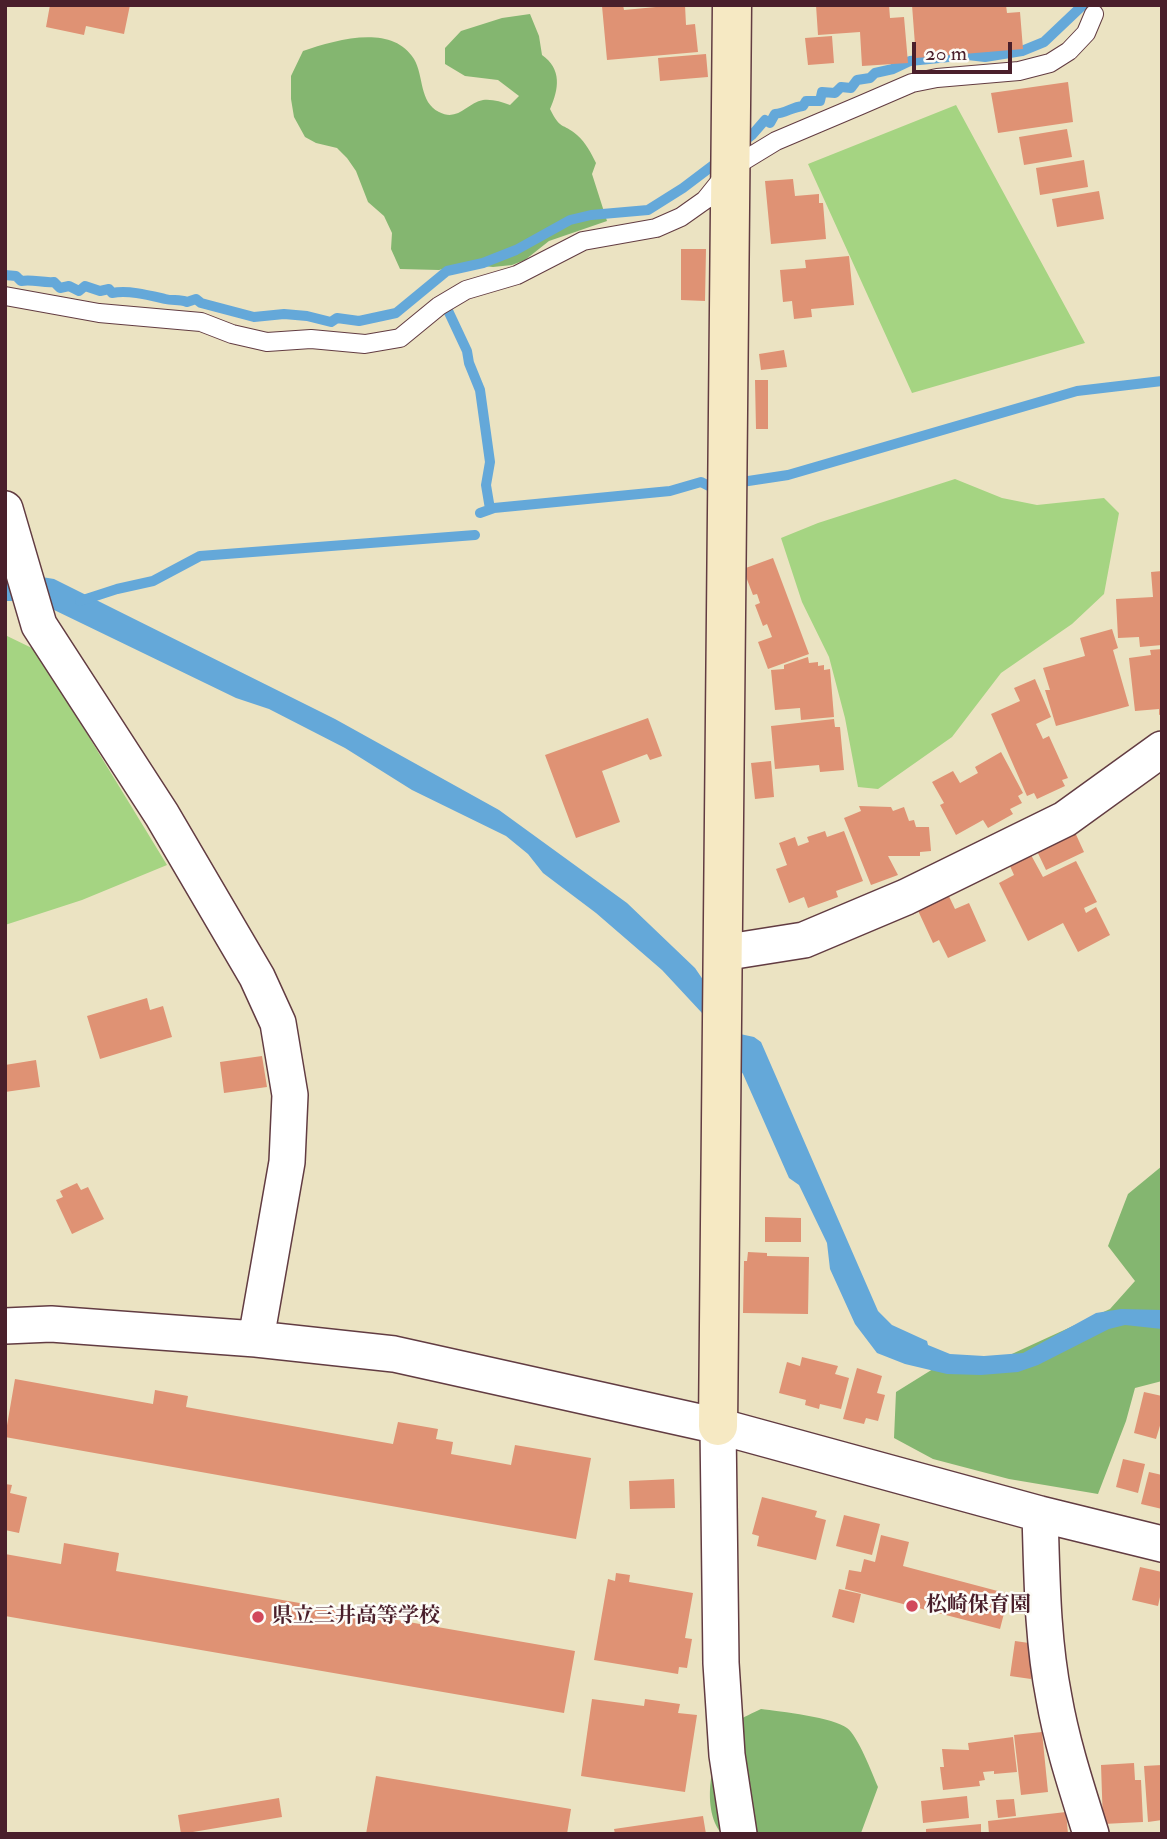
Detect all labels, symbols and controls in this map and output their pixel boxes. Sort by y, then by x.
scale bar [915,28,1015,72]
text: 20 m [925,40,967,67]
place label: 松崎保育園 [926,1593,1031,1619]
marker: 松崎保育園 [904,1598,920,1614]
place label: 県立三井高等学校 [272,1604,440,1630]
marker: 県立三井高等学校 [250,1609,266,1625]

